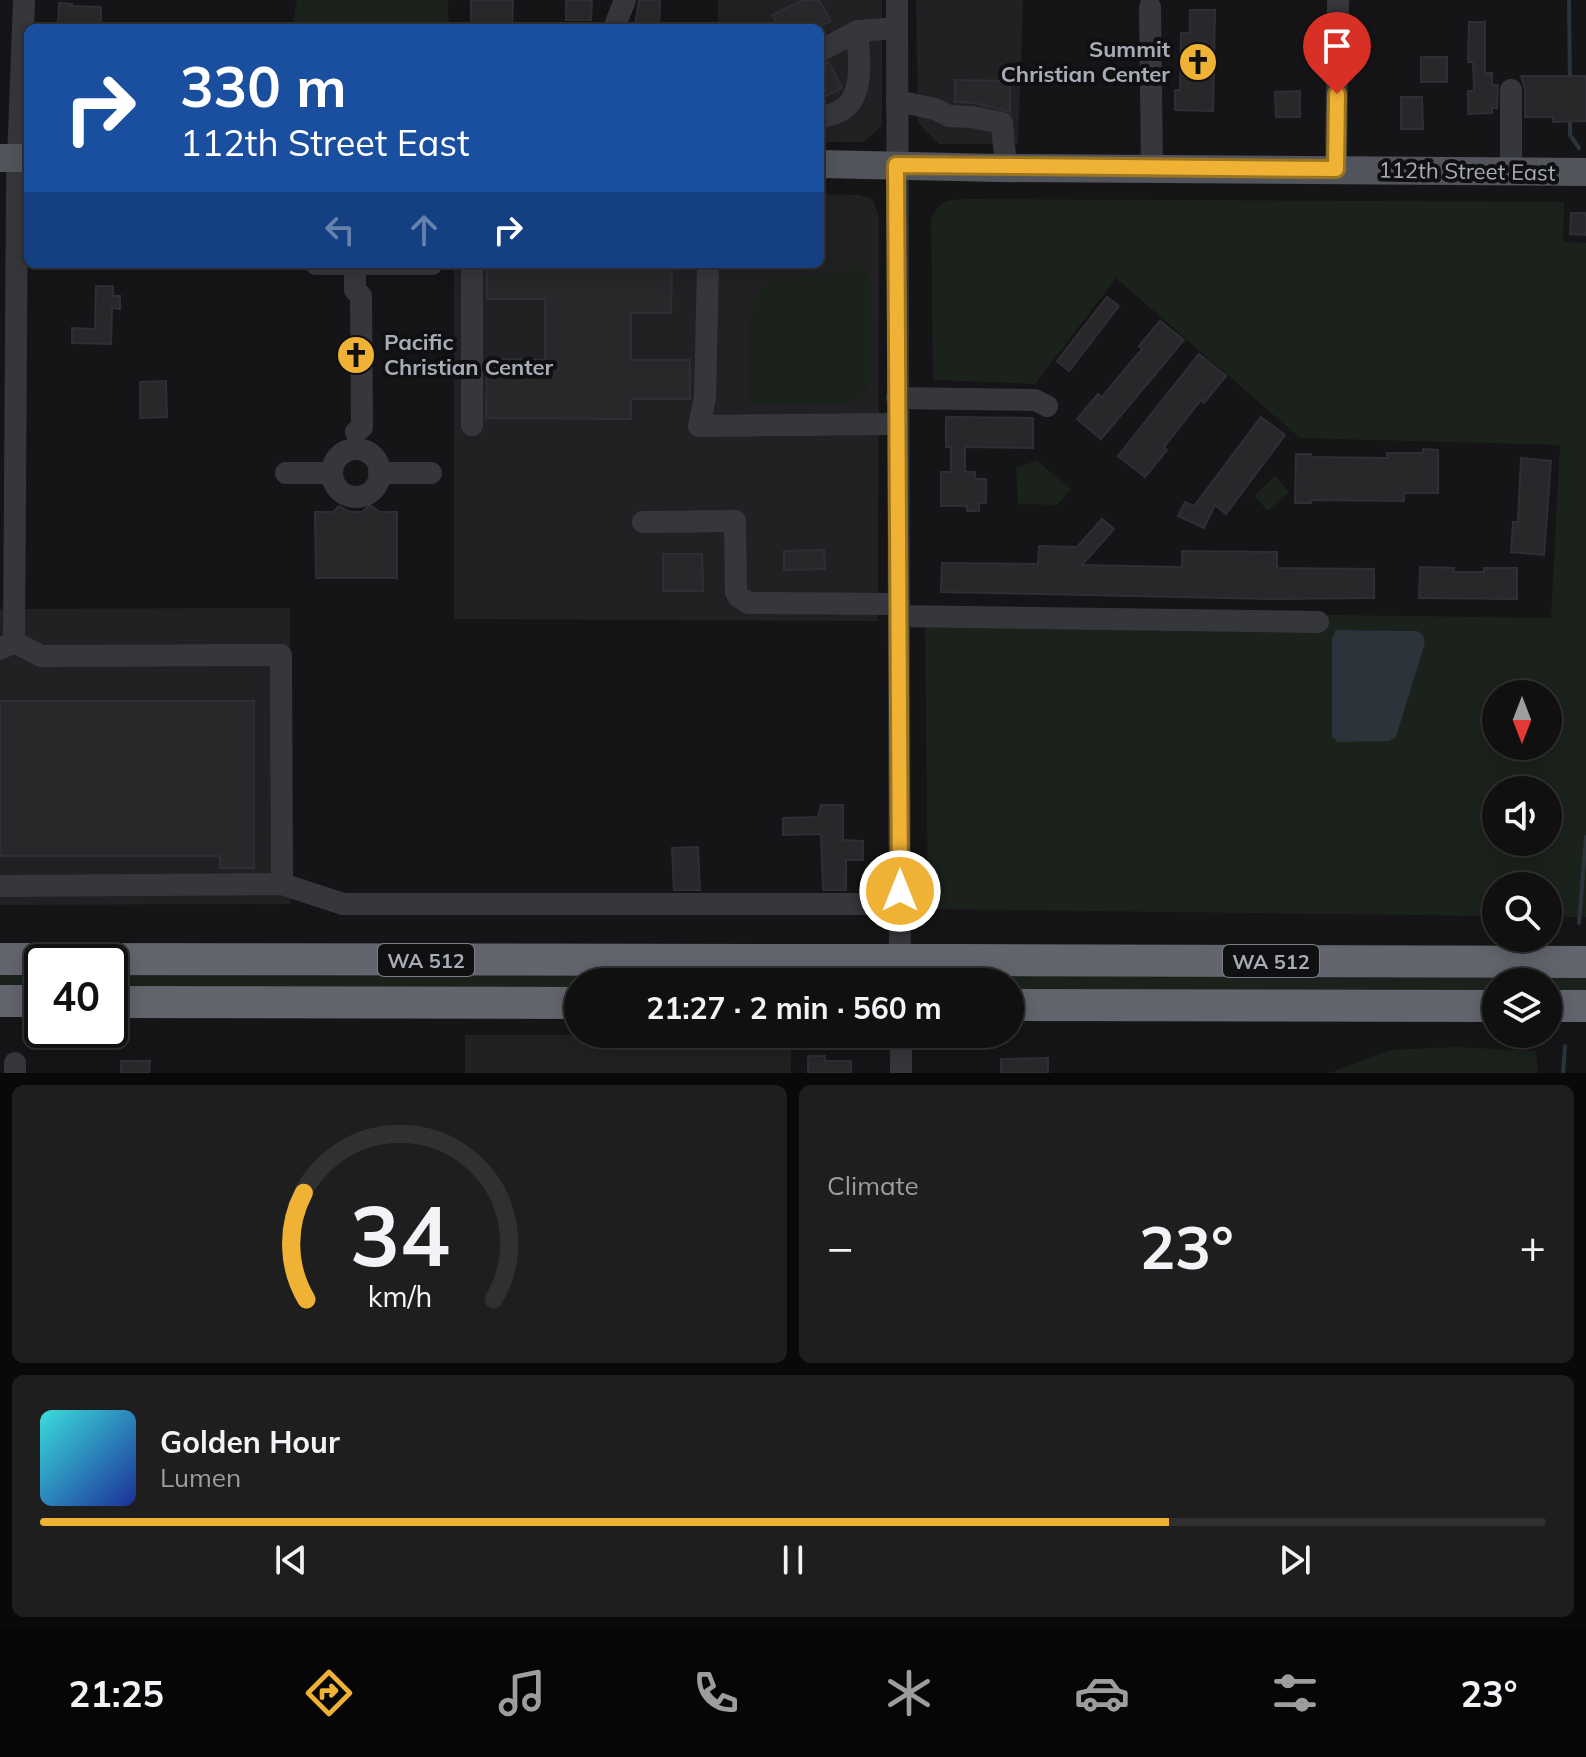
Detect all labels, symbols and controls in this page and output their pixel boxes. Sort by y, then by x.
pin [1303,12,1371,94]
icon: arrive [1315,24,1359,68]
place label: Summit Christian Center [1001,35,1170,88]
church icon: Summit Christian Center [1177,41,1219,83]
text: 330 m [180,51,347,121]
icon: right [48,56,152,160]
text: 112th Street East [180,120,470,165]
street label: 112th Street East [1378,155,1556,187]
icon: left [318,208,362,252]
icon: ahead [402,208,446,252]
icon: right [486,208,530,252]
place label: Pacific Christian Center [384,328,554,381]
church icon: Pacific Christian Center [335,334,377,376]
north arrow [1482,680,1562,760]
map controls [1482,680,1562,1048]
button: sound [1482,776,1562,856]
position arrow [858,849,942,933]
button: search [1482,872,1562,952]
speed limit sign: 40 [24,944,128,1048]
road number: WA 512 [378,944,474,976]
road number: WA 512 [1223,945,1319,977]
button: layers [1482,968,1562,1048]
text: 21:27 · 2 min · 560 m [646,989,942,1027]
text: Climate [827,1169,919,1202]
text: 34 [350,1182,449,1287]
text: 23° [1139,1209,1234,1284]
text: − [827,1219,853,1274]
text: + [1520,1219,1546,1274]
text: km/h [367,1278,432,1314]
text: Golden Hour [160,1423,340,1461]
text: Lumen [160,1461,241,1494]
icon: previous [269,1538,313,1582]
icon: pause [771,1538,815,1582]
icon: next [1273,1538,1317,1582]
icon: directions [301,1665,357,1721]
icon: music [494,1665,550,1721]
icon: phone [688,1665,744,1721]
icon: climate [881,1665,937,1721]
icon: car [1074,1665,1130,1721]
icon: filters [1267,1665,1323,1721]
text: 21:25 [69,1671,164,1716]
text: 23° [1460,1671,1517,1716]

